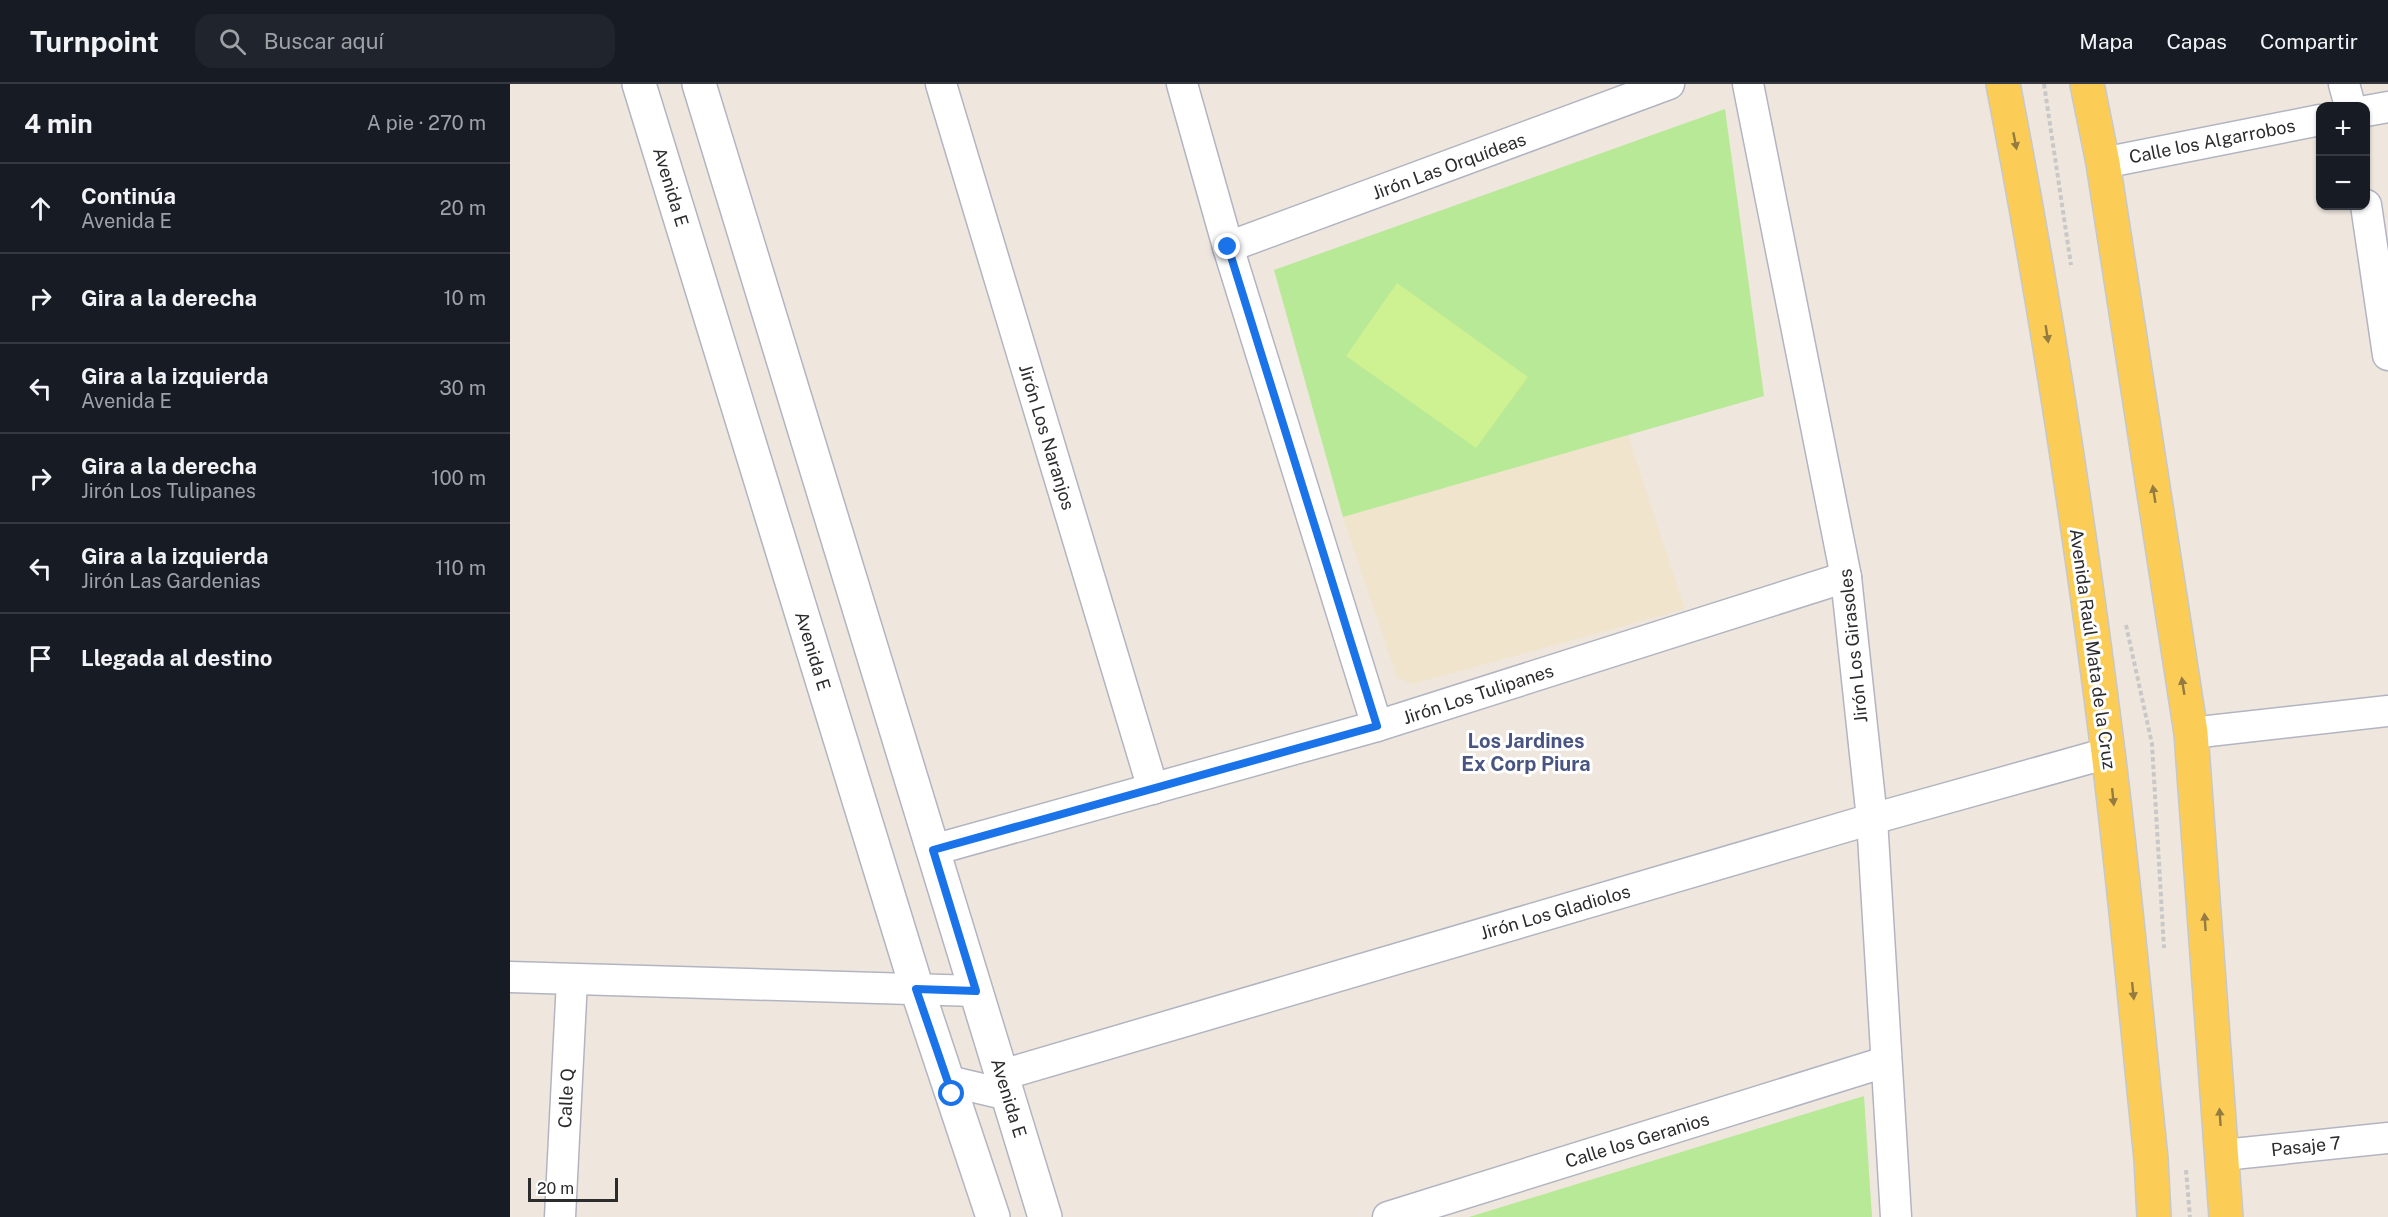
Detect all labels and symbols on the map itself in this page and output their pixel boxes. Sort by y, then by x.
street label: Calle los Algarrobos [2127,115,2297,167]
street label: Jirón Las Orquídeas [1369,128,1529,204]
one-way arrow [2011,132,2020,151]
street label: Avenida E [649,145,693,229]
route end [1214,233,1240,259]
one-way arrow [2043,324,2052,343]
street label: Jirón Los Naranjos [1015,362,1079,512]
one-way arrow [2149,484,2158,503]
street label: Avenida Raúl Mata de la Cruz [2066,527,2120,771]
street label: Jirón Los Girasoles [1834,568,1872,724]
street label: Avenida E [791,609,835,693]
street label: Jirón Los Tulipanes [1400,660,1556,728]
one-way arrow [2179,677,2188,696]
district label: Los Jardines Ex Corp Piura [1461,729,1591,776]
one-way arrow [2108,787,2118,806]
street label: Jirón Los Gladiolos [1478,881,1632,943]
one-way arrow [2201,913,2210,932]
one-way arrow [2128,981,2138,1000]
street label: Avenida E [987,1056,1031,1140]
street label: Calle Q [554,1067,578,1129]
route start [938,1080,964,1106]
one-way arrow [2216,1107,2225,1126]
street label: Calle los Geranios [1562,1108,1712,1172]
street label: Pasaje 7 [2270,1132,2342,1160]
scale bar [528,1175,618,1202]

